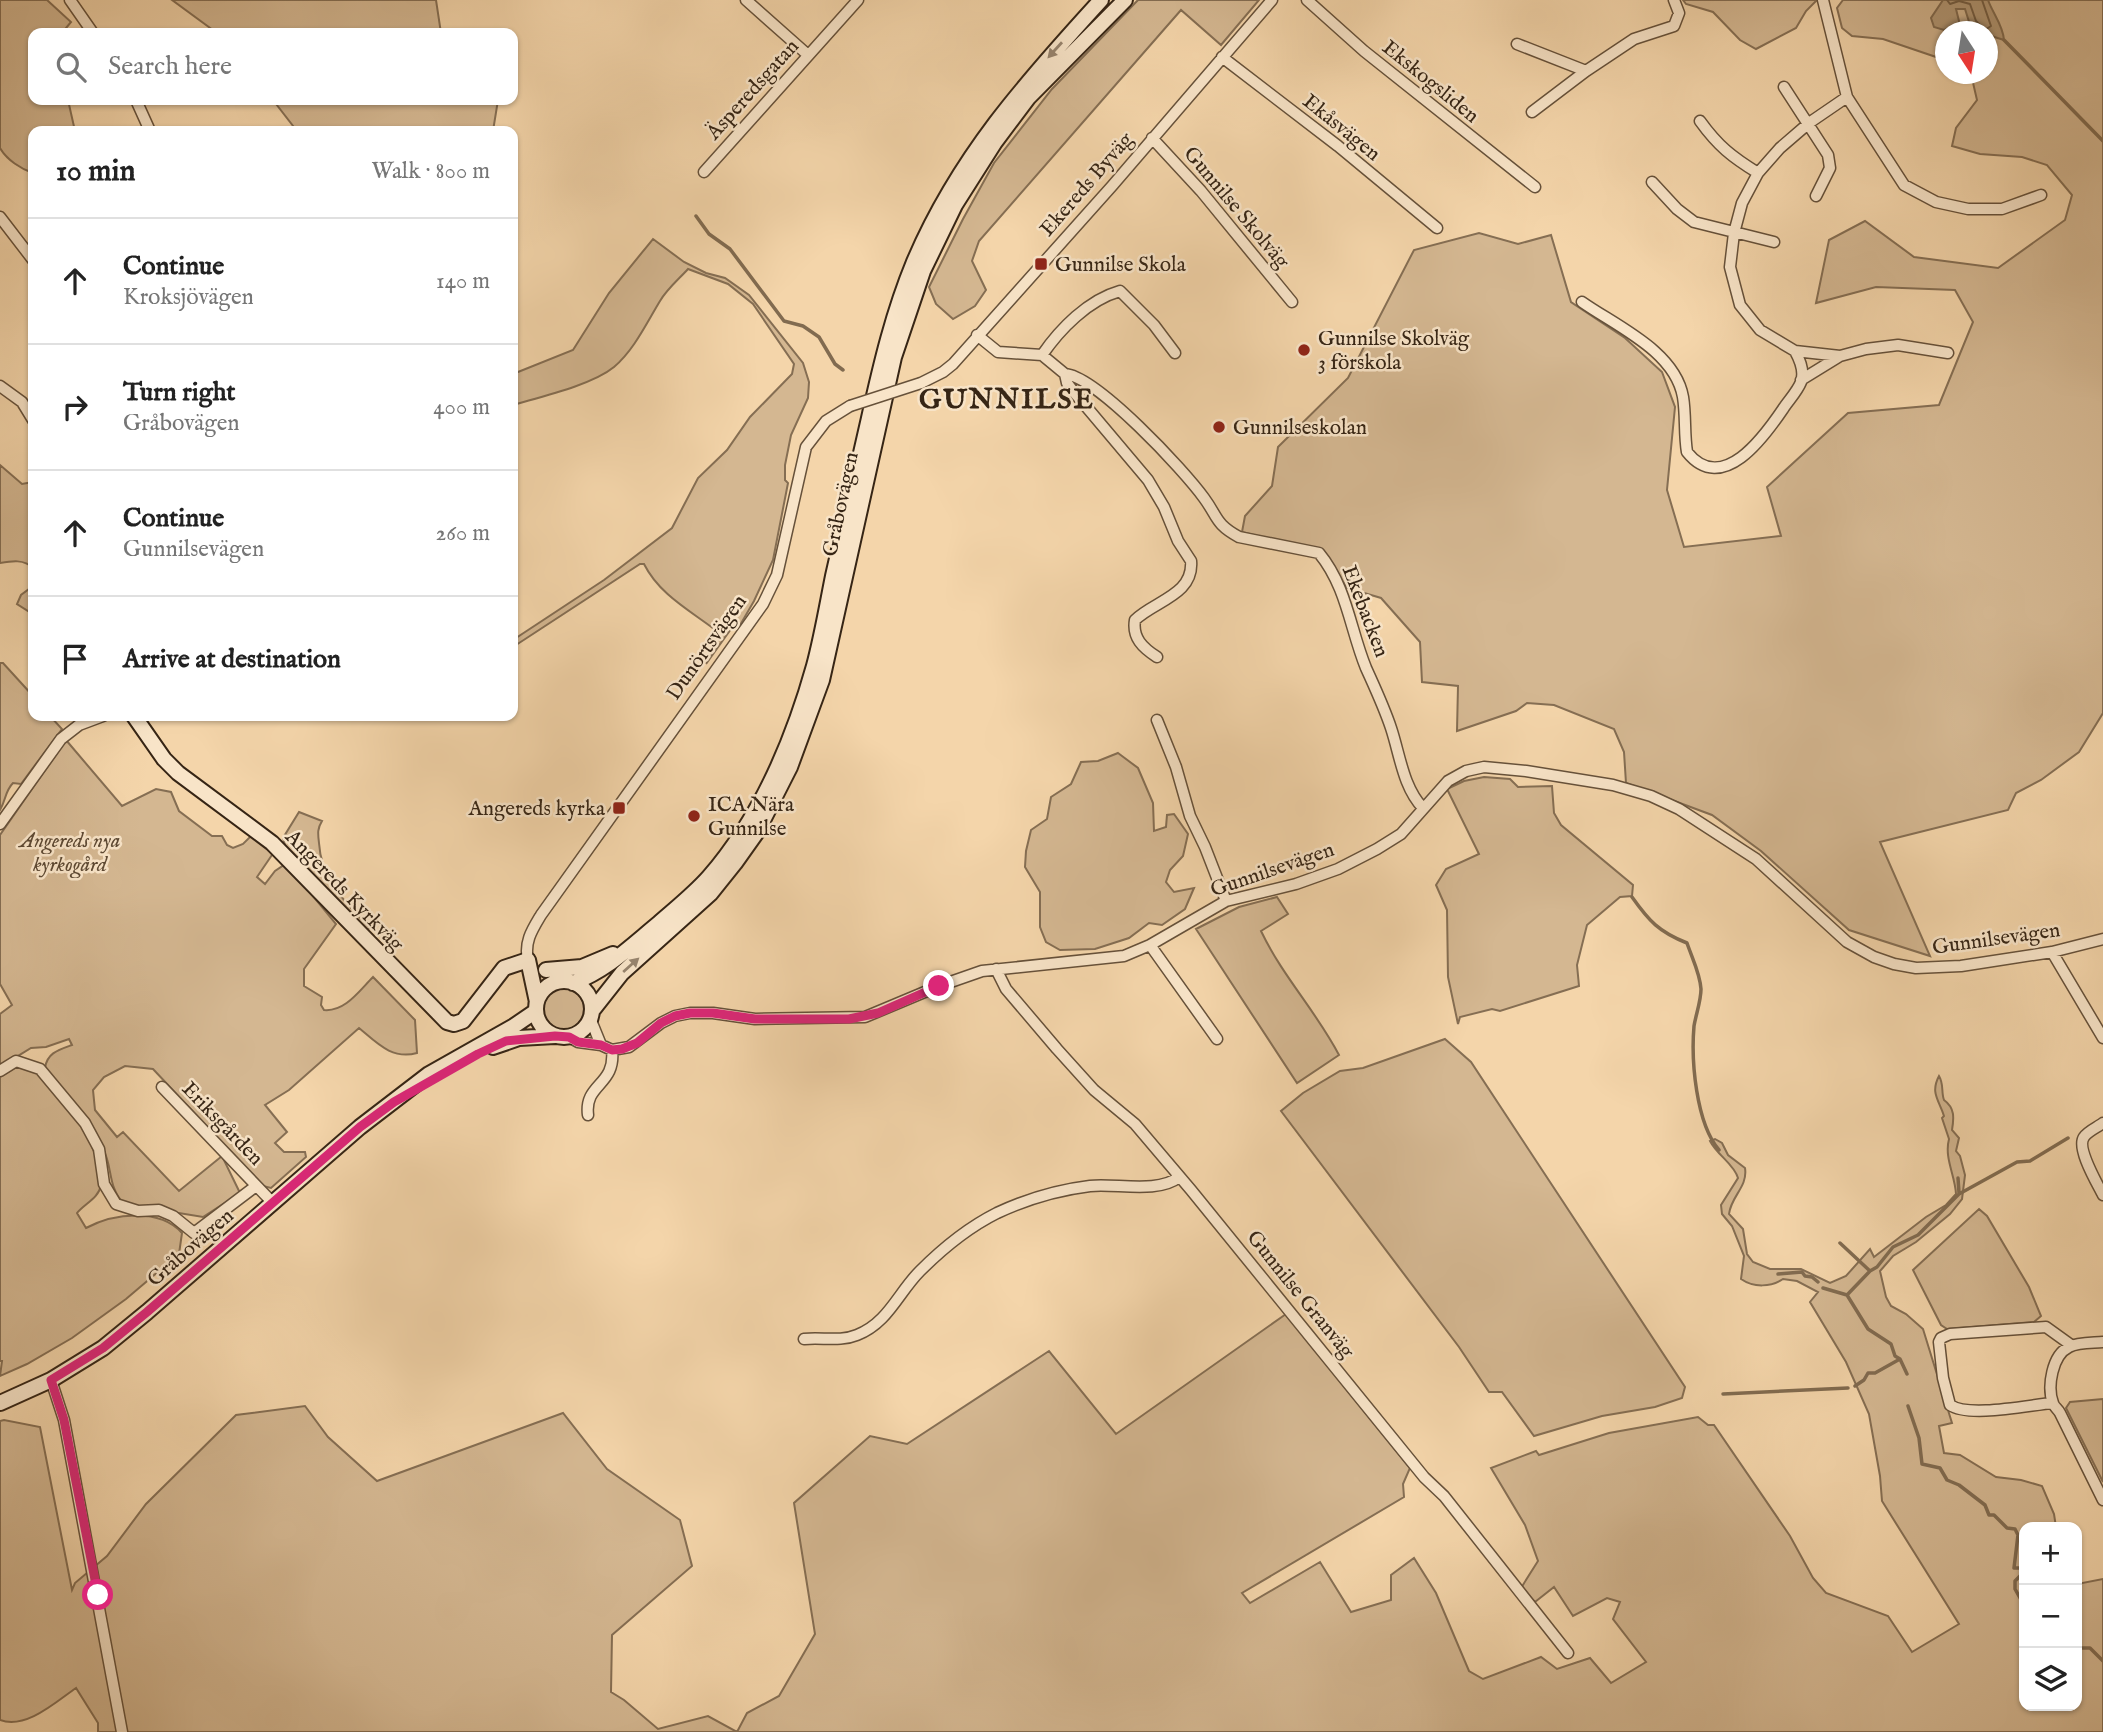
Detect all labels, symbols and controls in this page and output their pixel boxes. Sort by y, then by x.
north arrow [1935,21,1998,84]
search box [28,28,518,105]
street label: Äsperedsgatan [699,33,805,147]
street label: Ekskogsliden [1376,35,1484,130]
one-way arrow [1047,41,1063,59]
icon: search [52,48,90,86]
text: Search here [108,50,232,83]
street label: Ekåsvägen [1296,88,1386,168]
street label: Ekereds Byväg [1034,127,1140,243]
street label: Gunnilse Skolväg [1177,141,1295,275]
text: 10 min [56,153,136,191]
text: Walk · 800 m [371,157,490,186]
text: Continue [123,250,224,283]
place label: Gunnilse Skola [1055,252,1187,279]
marker: Gunnilse Skola [1033,256,1049,272]
icon: ahead [56,262,94,300]
text: 140 m [436,267,490,296]
text: Kroksjövägen [123,283,254,312]
place label: Gunnilse Skolväg 3 förskola [1318,326,1470,377]
marker: Gunnilse Skolväg 3 förskola [1296,342,1312,358]
text: Turn right [123,376,236,409]
district label: GUNNILSE [919,383,1095,418]
icon: right [56,388,94,426]
text: 400 m [433,393,490,422]
text: Gråbovägen [123,409,240,438]
place label: Gunnilseskolan [1233,415,1367,442]
marker: Gunnilseskolan [1211,419,1227,435]
street label: Gråbovägen [817,449,866,559]
text: Continue [123,502,224,535]
icon: ahead [56,514,94,552]
text: 260 m [435,519,490,548]
text: Gunnilsevägen [123,535,264,564]
street label: Ekebacken [1335,562,1394,661]
street label: Dunörtsvägen [661,590,754,706]
icon: arrive [56,640,94,678]
text: Arrive at destination [123,643,341,676]
place label: ICA Nära Gunnilse [708,792,795,843]
place label: Angereds kyrka [468,796,606,823]
marker: Angereds kyrka [611,800,627,816]
marker: ICA Nära Gunnilse [686,808,702,824]
street label: Angereds Kyrkväg [278,824,410,958]
park label: Angereds nya kyrkogård [18,828,120,879]
street label: Gunnilsevägen [1207,837,1338,904]
street label: Gunnilsevägen [1931,917,2062,962]
one-way arrow [622,957,639,973]
route end [923,970,954,1001]
street label: Eriksgården [175,1076,269,1172]
street label: Gråbovägen [142,1203,240,1293]
street label: Gunnilse Granväg [1240,1225,1360,1365]
map controls [2019,1522,2082,1711]
button: + [2019,1522,2082,1585]
route start [82,1579,113,1610]
button: − [2019,1585,2082,1648]
button: layers [2019,1648,2082,1711]

